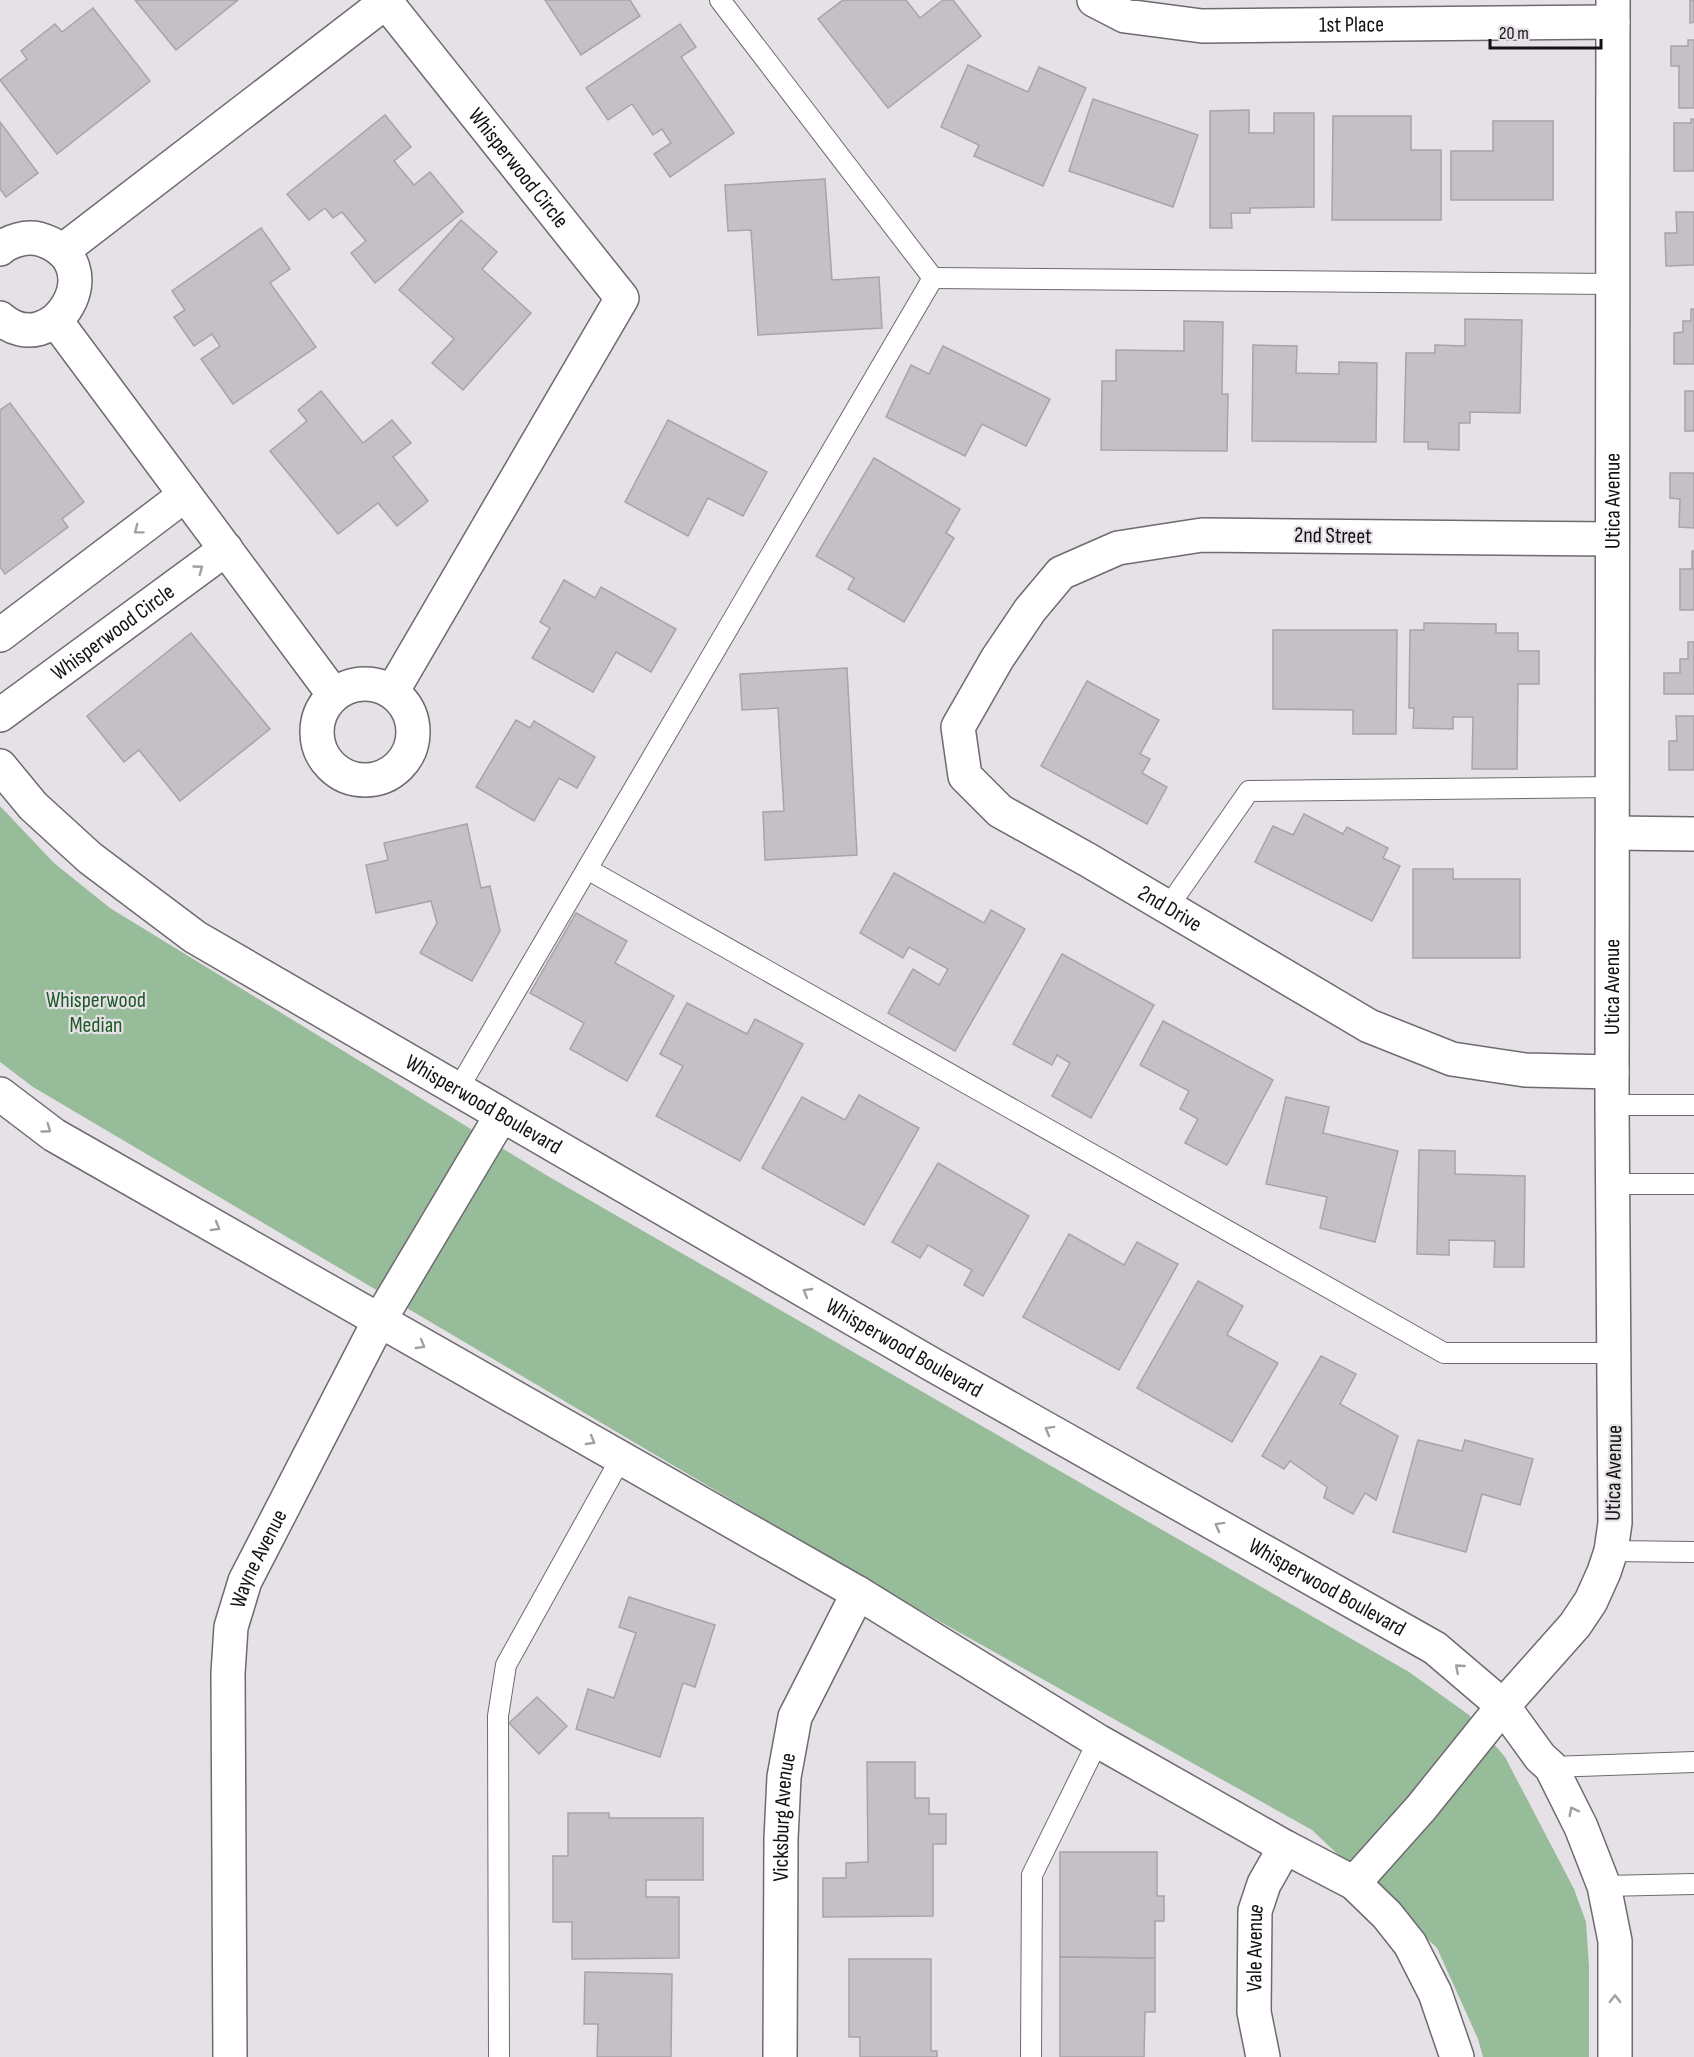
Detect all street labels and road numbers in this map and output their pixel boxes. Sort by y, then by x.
street label: 1st Place [1319,11,1384,38]
street label: Whisperwood Circle [462,103,574,234]
street label: Utica Avenue [1599,453,1626,549]
street label: 2nd Street [1294,522,1372,550]
street label: Whisperwood Circle [46,578,180,686]
street label: 2nd Drive [1133,879,1207,938]
street label: Utica Avenue [1599,939,1626,1035]
street label: Whisperwood Boulevard [401,1048,567,1160]
street label: Whisperwood Boulevard [821,1292,987,1404]
street label: Utica Avenue [1600,1425,1628,1521]
street label: Wayne Avenue [224,1505,293,1611]
street label: Whisperwood Boulevard [1244,1532,1411,1642]
street label: Vicksburg Avenue [767,1751,802,1882]
street label: Vale Avenue [1241,1900,1270,1992]

